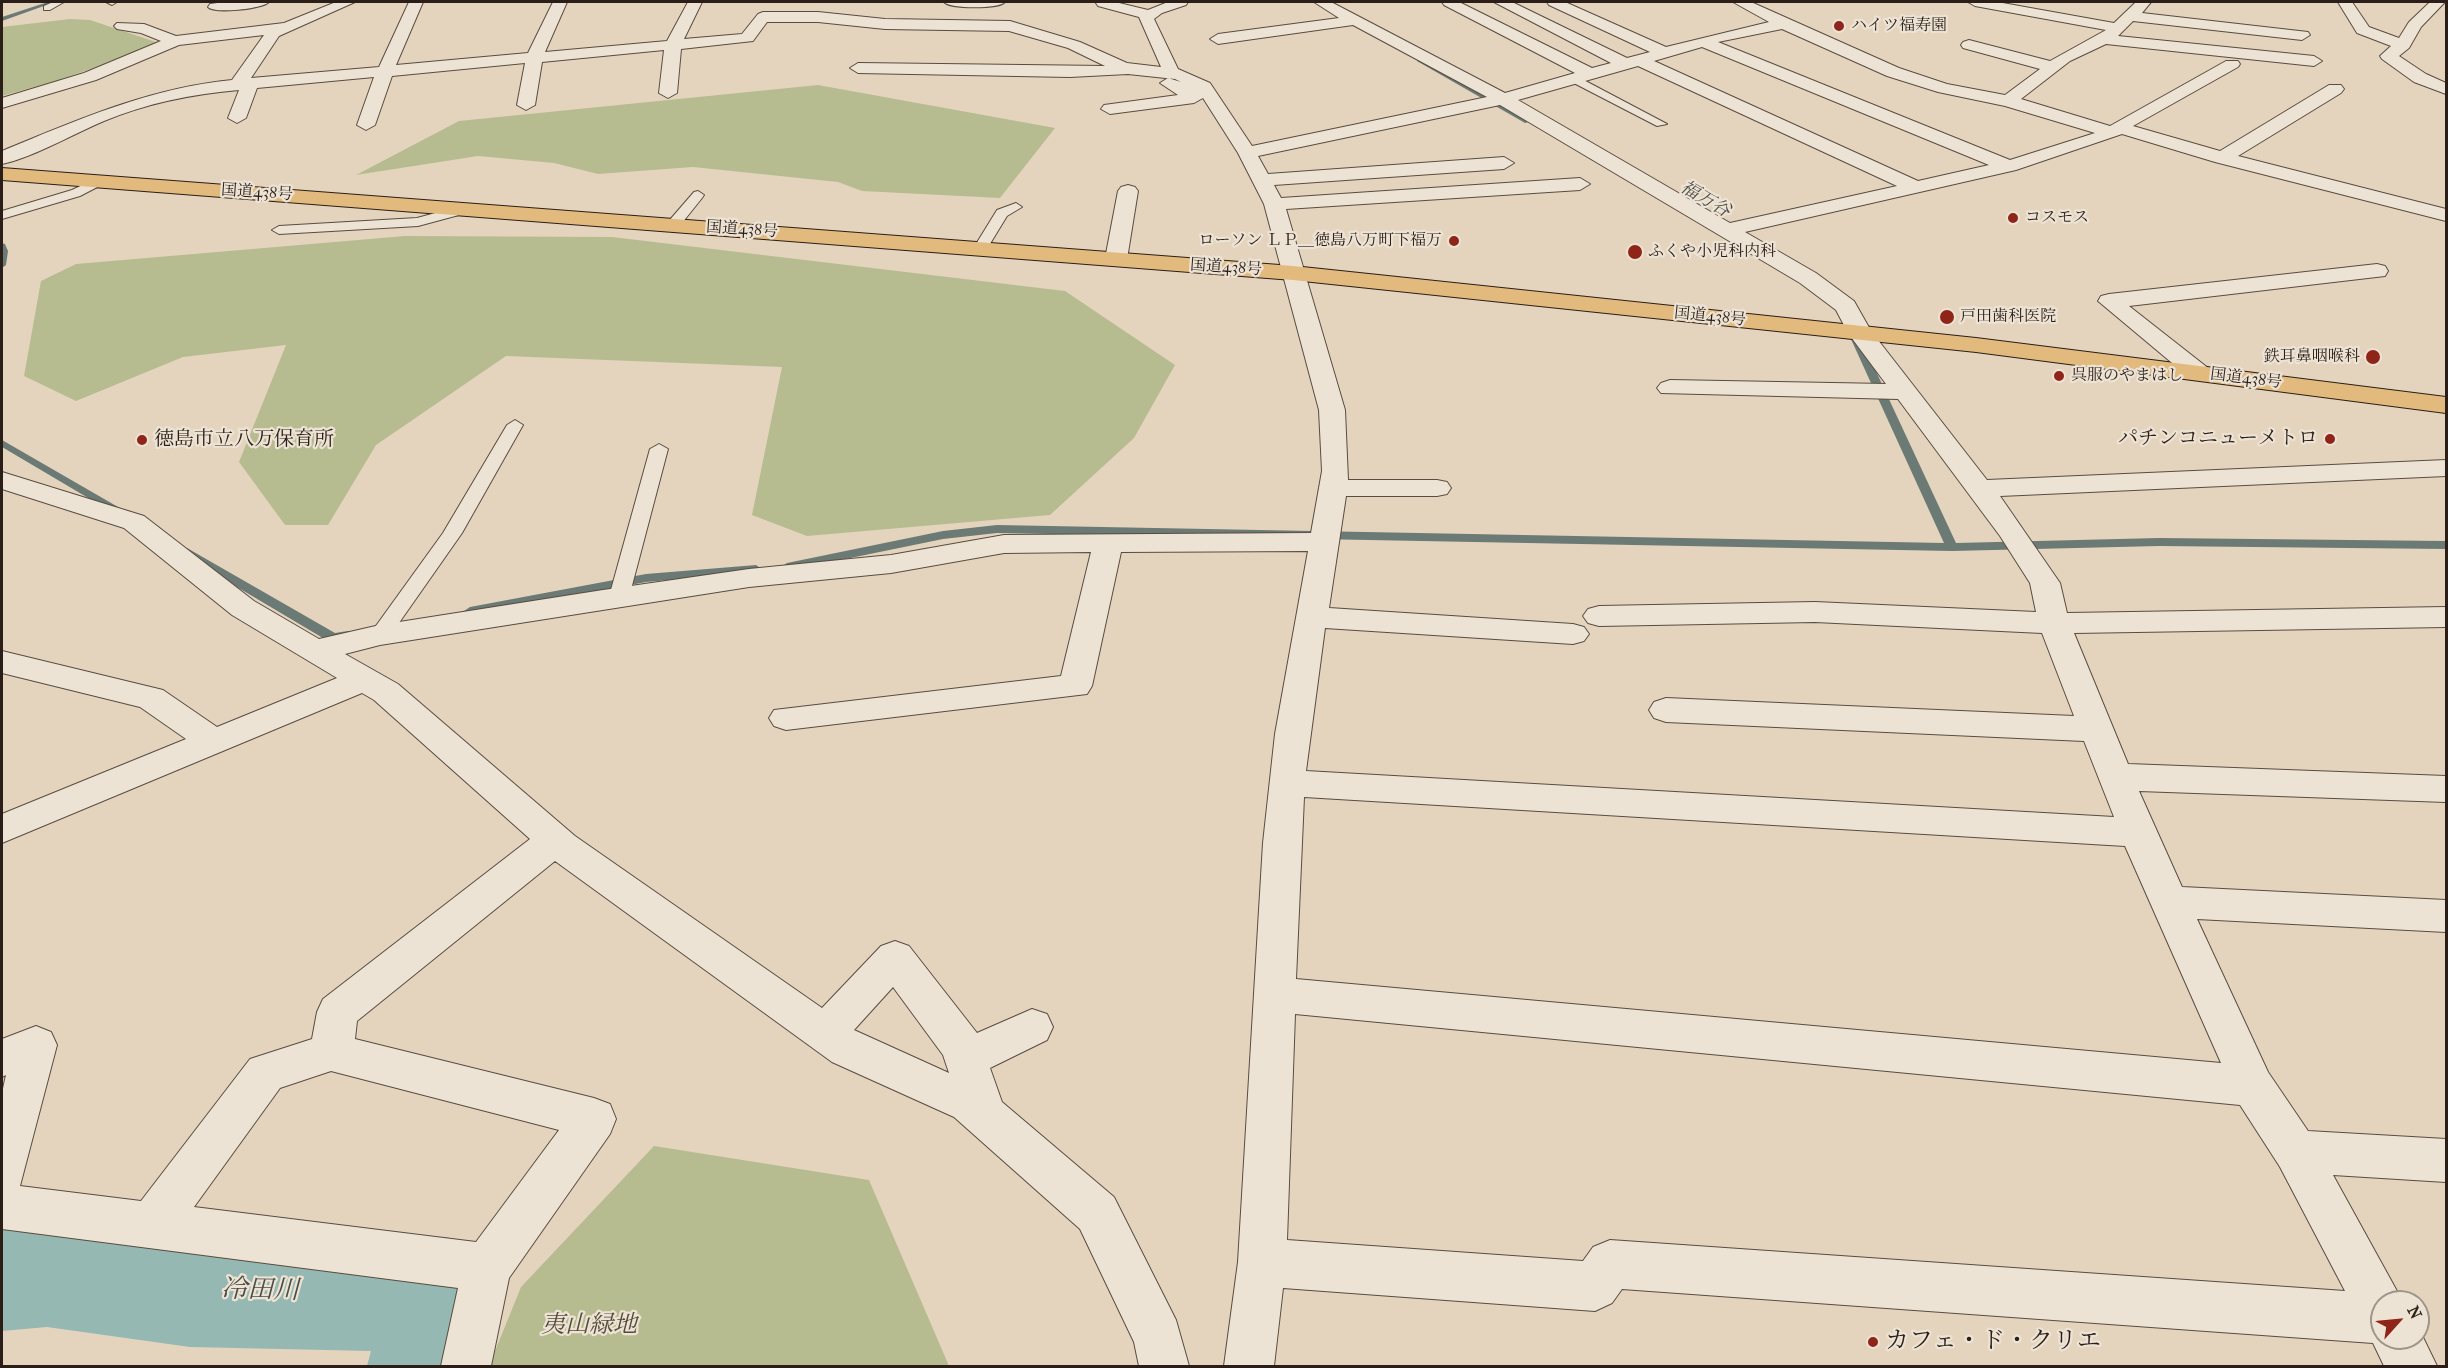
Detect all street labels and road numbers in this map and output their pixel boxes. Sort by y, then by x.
street label: 国道438号 [220,181,294,205]
street label: 国道438号 [705,218,779,242]
street label: 国道438号 [1189,256,1263,280]
street label: 国道438号 [1673,304,1747,330]
street label: 国道438号 [2209,365,2283,393]

